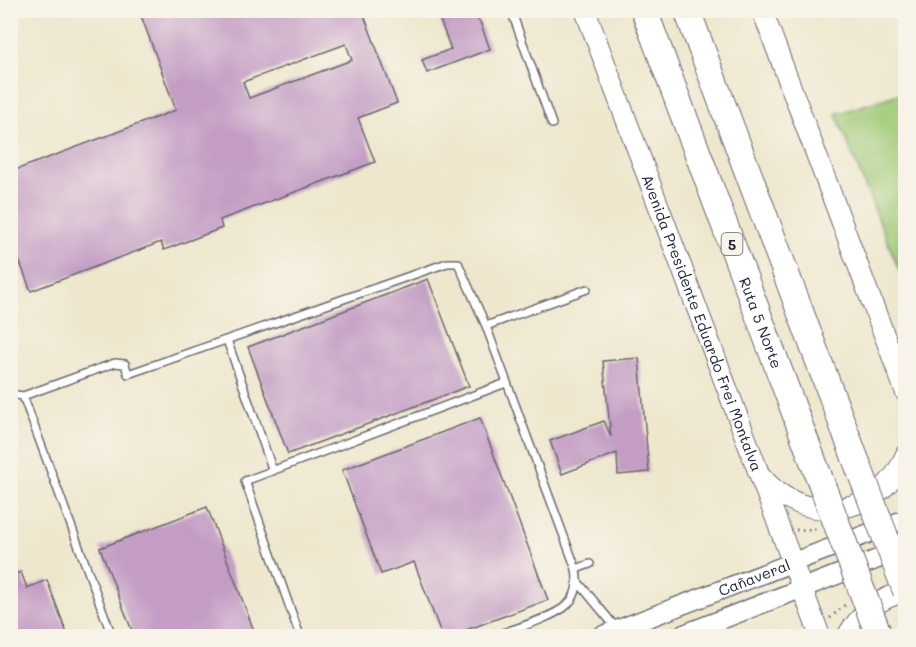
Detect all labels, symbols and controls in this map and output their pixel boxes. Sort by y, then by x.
street label: Avenida Presidente Eduardo Frei Montalva [638,171,767,474]
road number: 5 [722,233,742,255]
street label: Ruta 5 Norte [735,274,787,371]
street label: Cañaveral [715,554,793,600]

